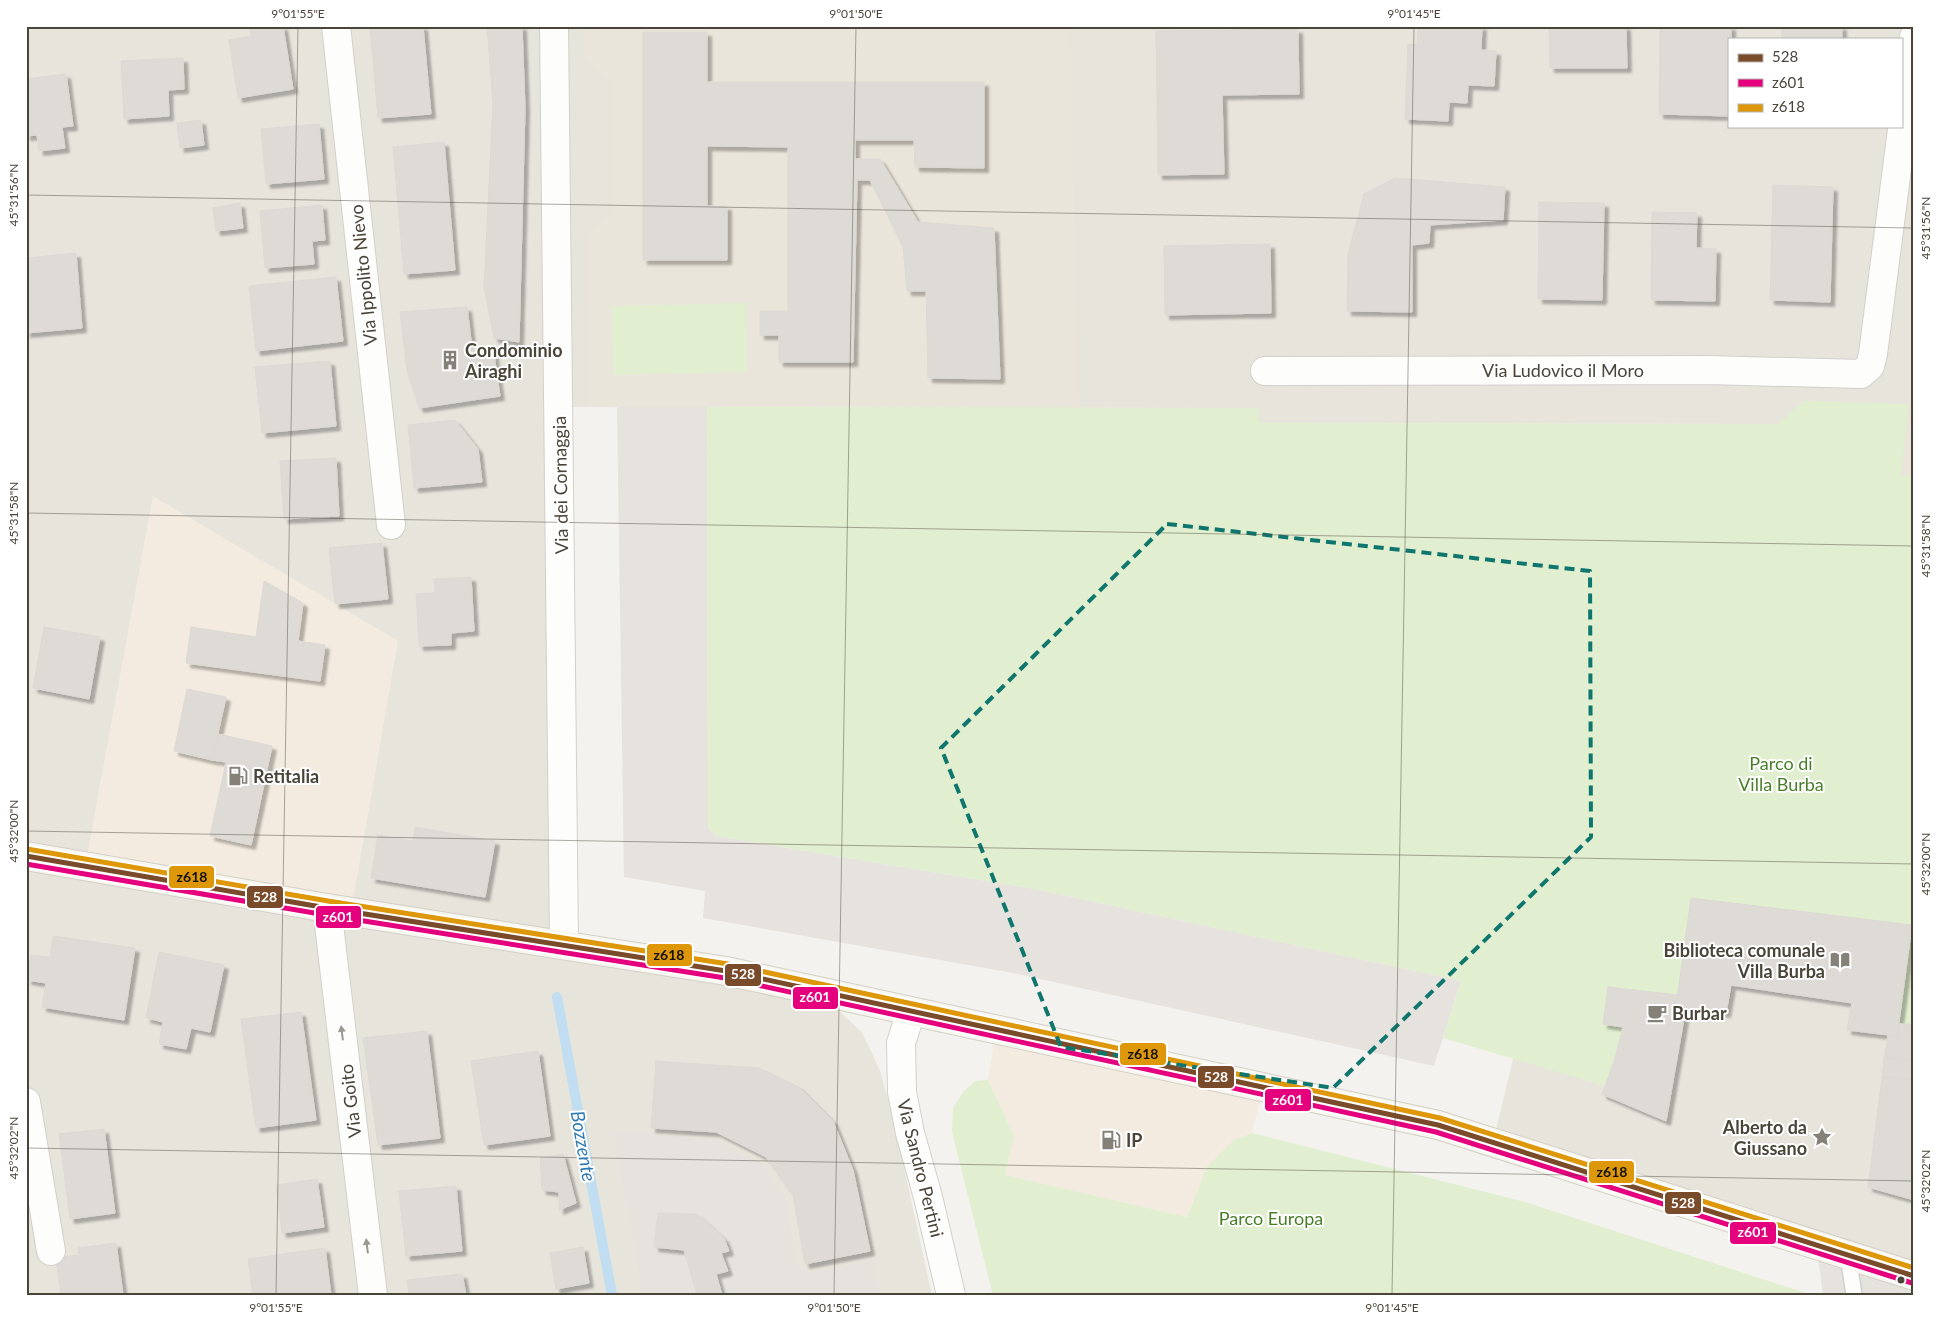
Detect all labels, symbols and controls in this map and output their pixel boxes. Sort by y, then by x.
text: 9°01'55"E [271,6,325,21]
text: 9°01'50"E [829,6,883,21]
text: 9°01'45"E [1387,6,1441,21]
legend [1728,38,1902,128]
text: 528 [1772,47,1798,65]
text: z601 [1772,73,1805,91]
text: z618 [1772,97,1805,115]
text: 45°31'56"N [6,164,21,226]
text: 45°31'56"N [1918,197,1933,259]
street label: Via Ippolito Nievo [345,203,381,347]
place label: Condominio Airaghi [464,339,562,382]
building icon: Condominio Airaghi [439,349,461,371]
street label: Via Ludovico il Moro [1482,359,1644,381]
street label: Via dei Cornaggia [548,416,572,554]
text: 45°31'58"N [6,482,21,544]
text: 45°31'58"N [1918,515,1933,577]
park label: Parco di Villa Burba [1738,752,1824,795]
fuel station icon: Retitalia [227,765,249,787]
place label: Retitalia [253,765,319,787]
text: 45°32'00"N [6,800,21,862]
text: 45°32'00"N [1918,833,1933,895]
line badge: z618 [168,865,215,889]
text: z618 [177,868,207,885]
line badge: 528 [246,885,284,909]
text: 528 [253,888,277,905]
line badge: z601 [315,905,362,929]
text: z601 [323,908,353,925]
place label: Biblioteca comunale Villa Burba [1663,939,1825,982]
line badge: z618 [646,943,693,967]
text: z618 [654,946,684,963]
library icon: Biblioteca comunale Villa Burba [1829,949,1851,971]
line badge: 528 [724,963,762,987]
text: 528 [731,965,755,982]
line badge: z601 [792,986,839,1010]
text: z601 [800,988,830,1005]
cafe icon: Burbar [1646,1002,1668,1024]
place label: Burbar [1672,1002,1727,1024]
one-way arrow [338,1025,346,1041]
line badge: z618 [1119,1042,1167,1066]
text: z618 [1128,1045,1158,1062]
street label: Via Goito [335,1063,365,1139]
line badge: 528 [1197,1065,1235,1089]
text: 528 [1204,1068,1228,1085]
line badge: z601 [1264,1088,1312,1112]
text: z601 [1273,1091,1303,1108]
street label: Via Sandro Pertini [893,1097,949,1239]
water label: Bozzente [566,1109,602,1183]
place label: Alberto da Giussano [1722,1116,1807,1159]
text: 45°32'02"N [6,1117,21,1179]
place icon: Alberto da Giussano [1811,1126,1833,1148]
fuel station icon: IP [1100,1129,1122,1151]
place label: IP [1126,1129,1142,1151]
text: 45°32'02"N [1918,1150,1933,1212]
line badge: z618 [1588,1160,1635,1184]
text: z618 [1597,1163,1627,1180]
line badge: 528 [1664,1191,1702,1215]
text: 528 [1671,1194,1695,1211]
park label: Parco Europa [1219,1207,1323,1229]
line badge: z601 [1729,1221,1777,1245]
text: z601 [1738,1223,1768,1240]
one-way arrow [363,1238,371,1254]
unlabelled marker [1896,1275,1906,1285]
text: 9°01'55"E [249,1300,303,1315]
text: 9°01'50"E [807,1300,861,1315]
text: 9°01'45"E [1365,1300,1419,1315]

